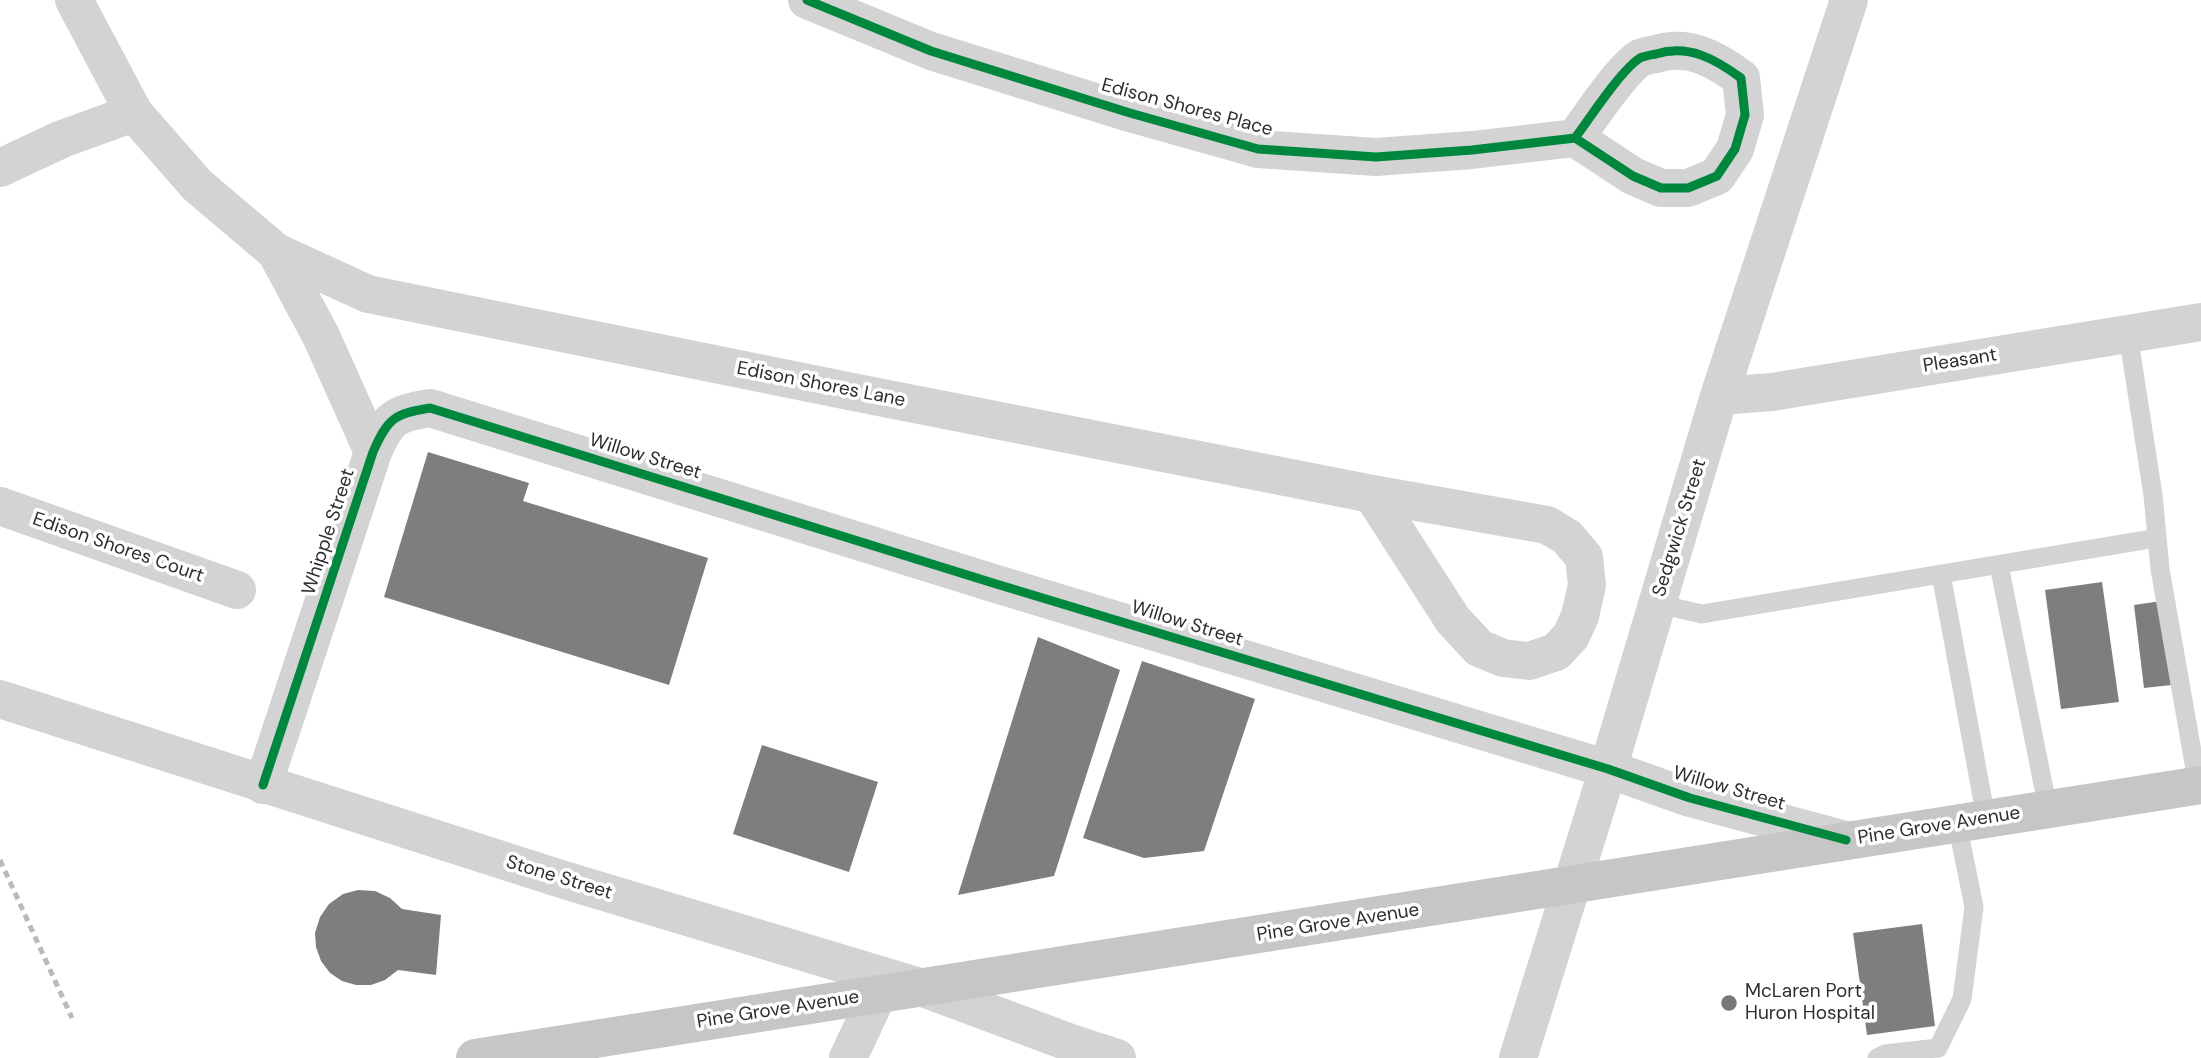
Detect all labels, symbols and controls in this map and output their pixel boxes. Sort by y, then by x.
street label: Edison Shores Place [1099,74,1275,142]
street label: Pleasant [1921,344,1999,378]
street label: Edison Shores Lane [735,357,907,413]
street label: Willow Street [586,429,704,485]
street label: Sedgwick Street [1648,456,1712,600]
street label: Whipple Street [298,466,360,598]
street label: Edison Shores Court [29,508,207,588]
street label: Willow Street [1128,596,1246,652]
street label: Willow Street [1670,762,1788,816]
street label: Pine Grove Avenue [1856,802,2022,850]
street label: Stone Street [503,851,615,905]
street label: Pine Grove Avenue [1255,899,1421,947]
place label: McLaren Port Huron Hospital [1745,981,1875,1025]
street label: Pine Grove Avenue [695,986,861,1034]
marker: McLaren Port Huron Hospital [1719,993,1739,1013]

